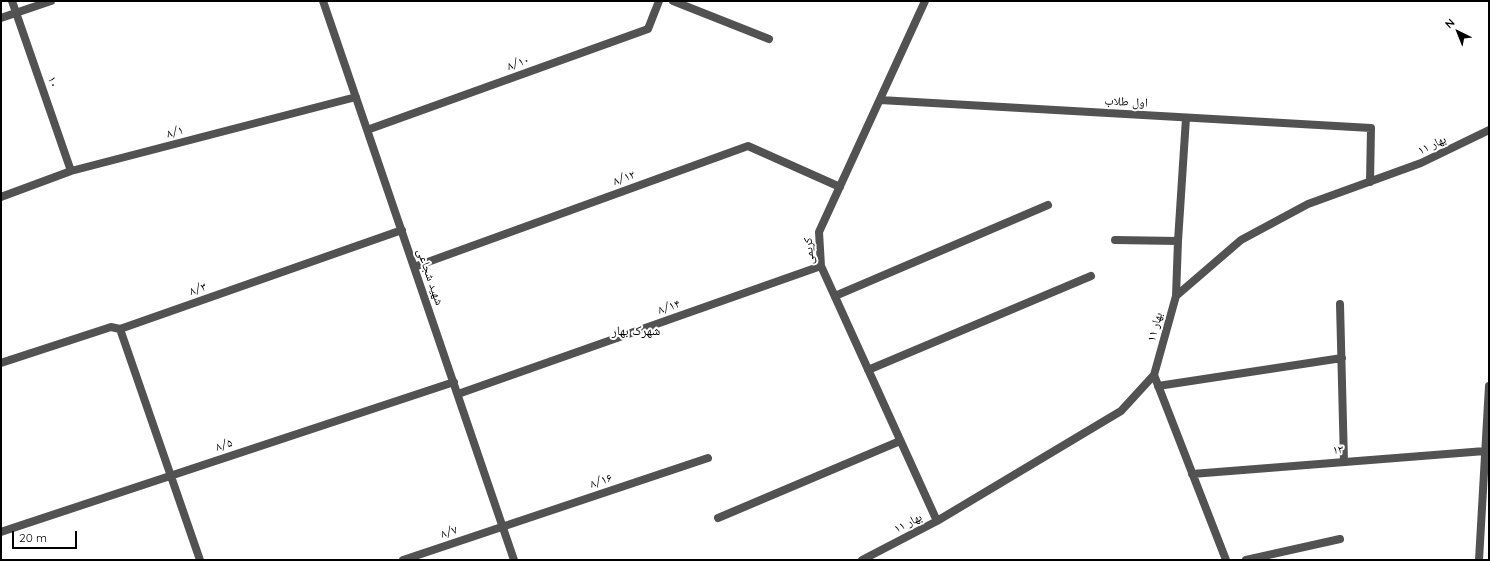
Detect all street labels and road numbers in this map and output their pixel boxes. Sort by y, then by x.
street label: ۸/۱۰ [505,52,531,74]
street label: ۱۰ [44,75,62,89]
street label: اول طلاب [1104,94,1148,110]
street label: ۸/۱ [165,123,185,141]
street label: بهار ۱۱ [1416,132,1448,158]
street label: ۸/۱۲ [611,167,637,189]
street label: کریمی [801,237,817,265]
street label: شهید شجاعی [414,247,446,307]
street label: ۸/۳ [188,279,208,299]
street label: ۸/۱۴ [656,297,682,317]
street label: بهار ۱۱ [1144,311,1166,343]
street label: ۸/۵ [214,436,234,454]
street label: ۱۳ [1332,442,1344,458]
street label: ۸/۱۶ [588,471,614,491]
street label: بهار ۱۱ [892,510,924,536]
street label: ۸/۷ [439,523,459,541]

